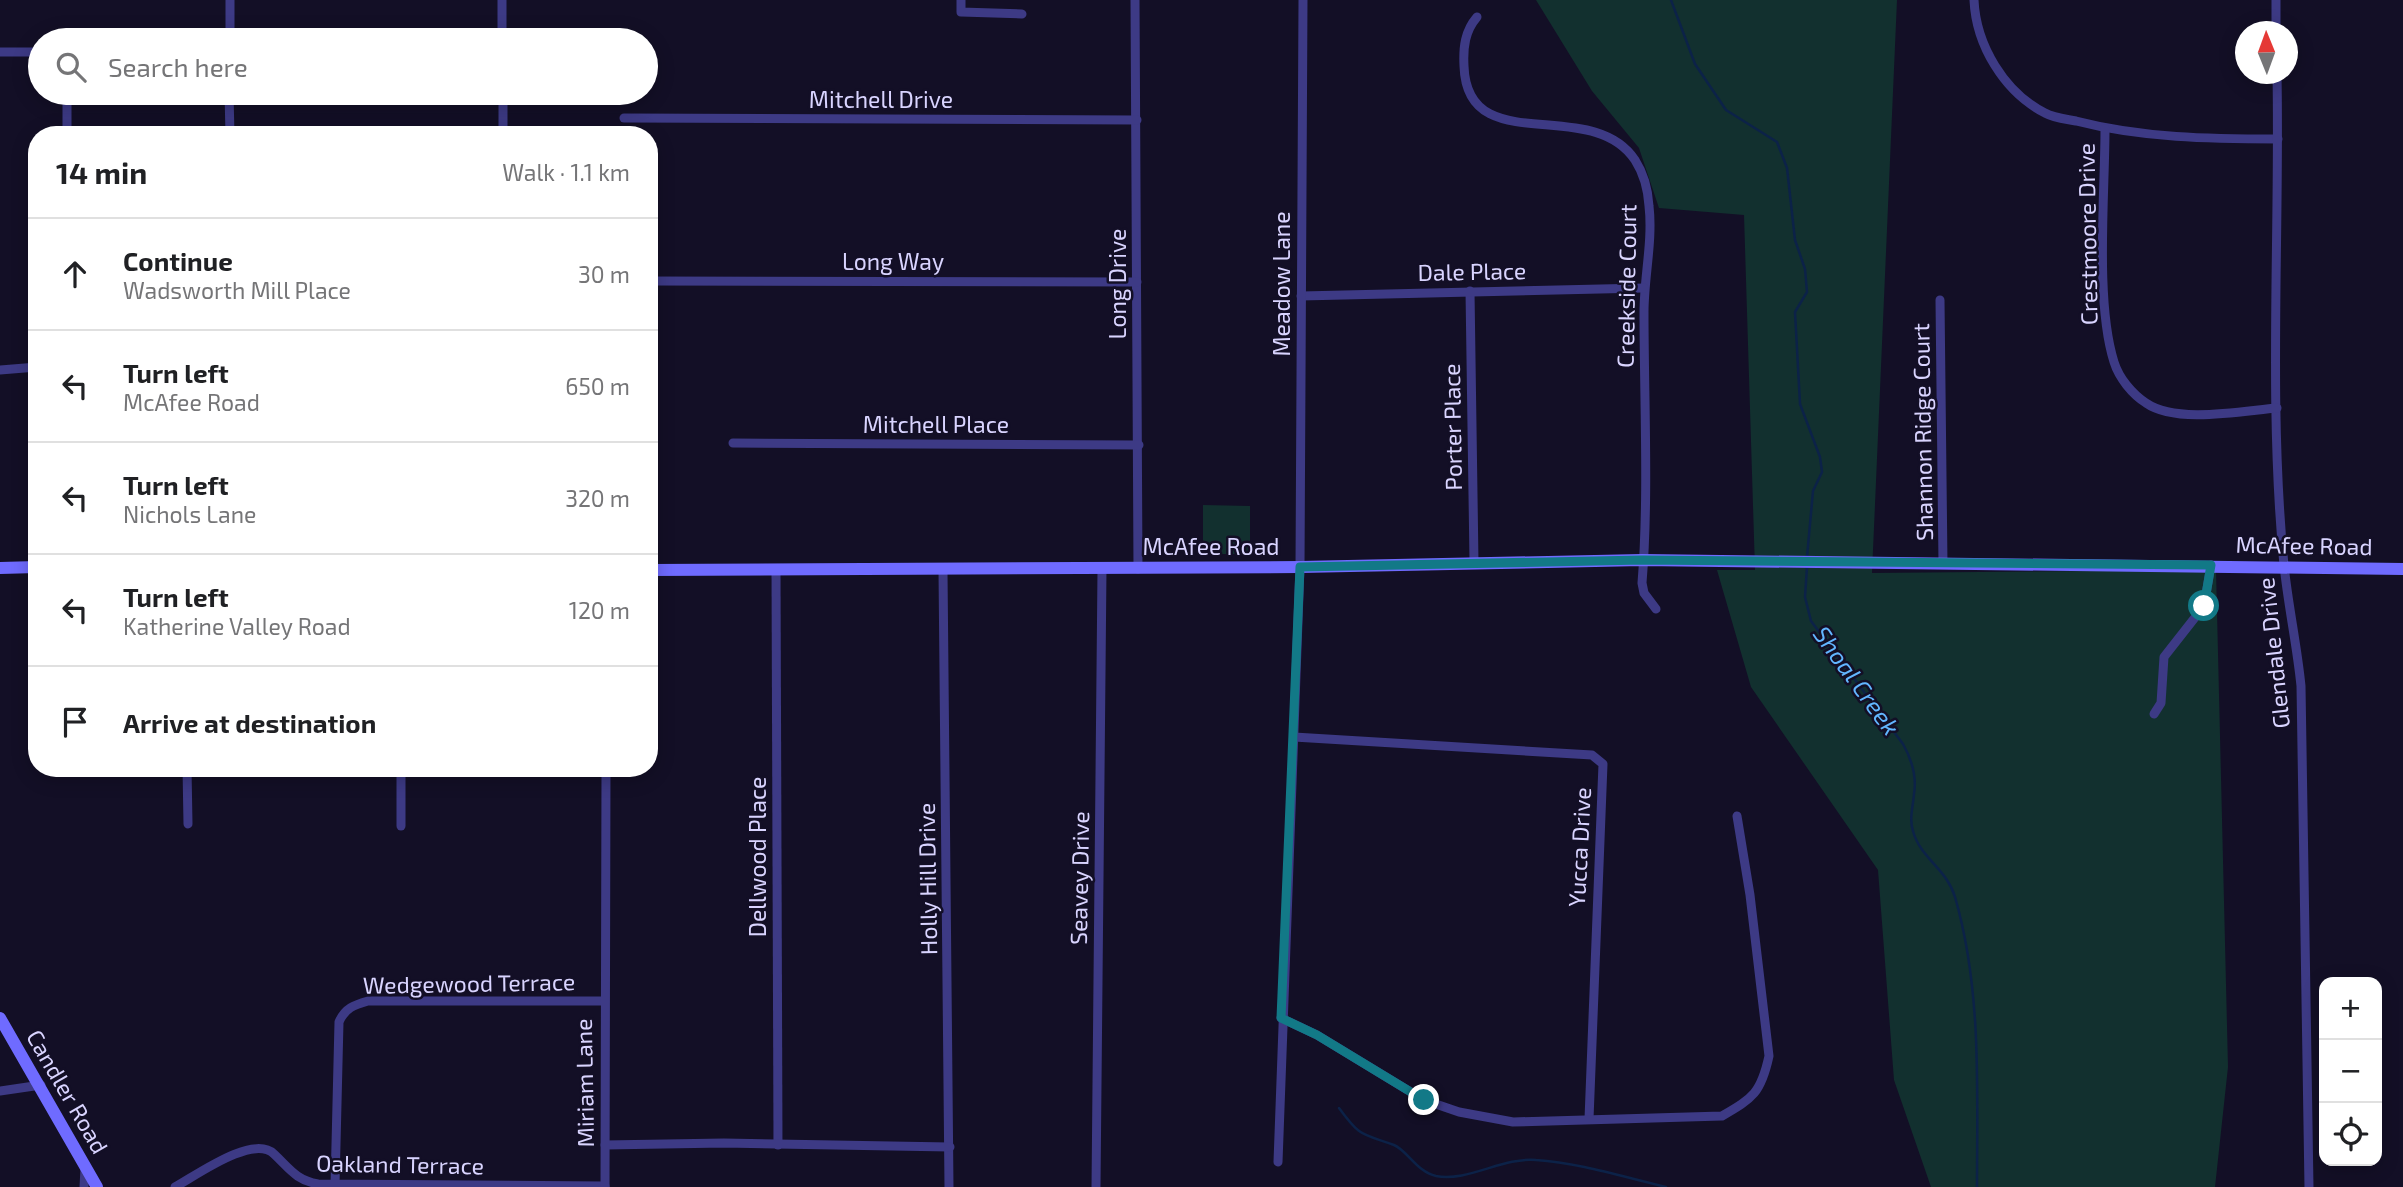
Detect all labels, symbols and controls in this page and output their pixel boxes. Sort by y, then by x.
north arrow [2235,21,2298,84]
search box [28,28,658,105]
icon: search [52,48,90,86]
text: Search here [108,51,248,82]
street label: Mitchell Drive [809,85,953,113]
street label: Crestmoore Drive [2071,143,2103,325]
text: 14 min [56,154,147,190]
text: Walk · 1.1 km [502,158,630,186]
street label: Creekside Court [1611,204,1641,368]
street label: Meadow Lane [1267,211,1295,357]
street label: Long Drive [1103,229,1131,339]
text: Continue [123,245,233,276]
street label: Long Way [842,247,944,275]
icon: ahead [56,255,94,293]
street label: Dale Place [1417,256,1527,286]
text: 30 m [578,260,630,288]
text: Wadsworth Mill Place [123,276,351,304]
street label: Shannon Ridge Court [1906,323,1938,541]
text: Turn left [123,357,229,388]
street label: Porter Place [1437,363,1467,491]
icon: left [56,367,94,405]
text: 650 m [565,372,630,400]
text: McAfee Road [123,388,260,416]
street label: Mitchell Place [863,410,1009,438]
text: Turn left [123,469,229,500]
icon: left [56,479,94,517]
text: 320 m [565,484,630,512]
text: Nichols Lane [123,500,256,528]
street label: McAfee Road [2235,530,2373,560]
street label: McAfee Road [1143,532,1279,560]
street label: Glendale Drive [2251,576,2295,730]
text: Turn left [123,581,229,612]
route start [2188,590,2219,621]
icon: left [56,591,94,629]
text: 120 m [569,596,630,624]
text: Katherine Valley Road [123,612,351,640]
water label: Shoal Creek [1808,620,1906,740]
icon: arrive [56,703,94,741]
text: Arrive at destination [123,707,376,738]
street label: Dellwood Place [743,777,771,937]
street label: Yucca Drive [1562,786,1596,907]
street label: Holly Hill Drive [912,803,942,955]
street label: Seavey Drive [1064,811,1094,945]
street label: Wedgewood Terrace [363,967,575,999]
map controls [2319,977,2382,1166]
button: + [2319,977,2382,1040]
street label: Miriam Lane [569,1018,599,1148]
street label: Candler Road [21,1025,115,1158]
button: − [2319,1040,2382,1103]
route end [1408,1084,1439,1115]
button: locate [2319,1103,2382,1166]
street label: Oakland Terrace [316,1149,484,1179]

